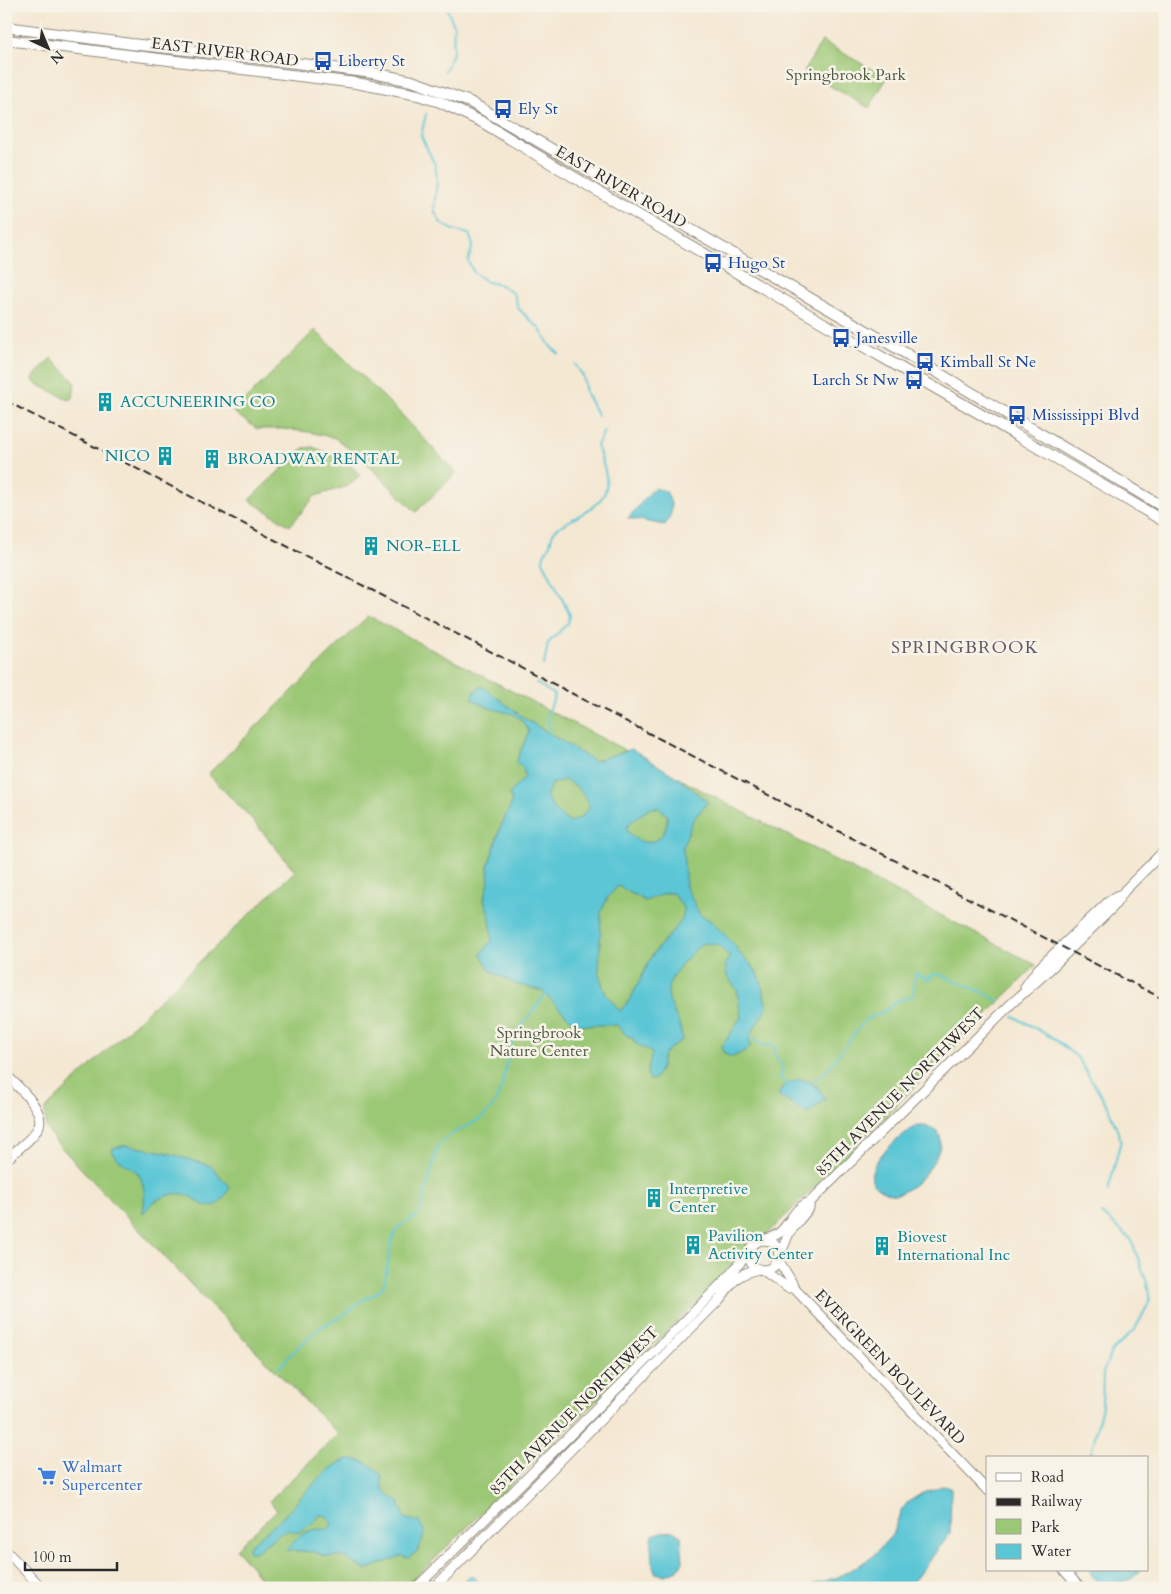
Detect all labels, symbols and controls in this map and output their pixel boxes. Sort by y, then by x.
north arrow [22,22,72,72]
street label: EAST RIVER ROAD [150,32,300,72]
text: N [46,46,68,68]
bus stop icon: Liberty St [312,50,334,72]
place label: Liberty St [338,50,405,72]
park label: Springbrook Park [786,64,907,86]
bus stop icon: Ely St [492,98,514,120]
place label: Ely St [518,98,558,120]
street label: EAST RIVER ROAD [551,140,691,234]
bus stop icon: Hugo St [702,252,724,274]
place label: Hugo St [728,252,785,274]
bus stop icon: Janesville [830,327,852,349]
place label: Janesville [854,327,918,349]
bus stop icon: Kimball St Ne [914,351,936,373]
place label: Kimball St Ne [940,351,1036,373]
place label: Larch St Nw [812,369,899,391]
bus stop icon: Larch St Nw [903,369,925,391]
building icon: ACCUNEERING CO [94,391,116,413]
place label: ACCUNEERING CO [120,391,276,413]
bus stop icon: Mississippi Blvd [1006,404,1028,426]
place label: Mississippi Blvd [1032,404,1140,426]
place label: NICO [105,445,150,467]
building icon: NICO [154,445,176,467]
building icon: BROADWAY RENTAL [201,448,223,470]
place label: BROADWAY RENTAL [227,448,400,470]
building icon: NOR-ELL [360,535,382,557]
place label: NOR-ELL [386,535,461,557]
district label: SPRINGBROOK [891,635,1039,660]
street label: 85TH AVENUE NORTHWEST [811,1002,990,1181]
park label: Springbrook Nature Center [490,1022,588,1062]
place label: Interpretive Center [669,1178,748,1218]
building icon: Interpretive Center [643,1187,665,1209]
place label: Pavilion Activity Center [708,1225,814,1265]
place label: Biovest International Inc [897,1226,1010,1266]
building icon: Pavilion Activity Center [682,1234,704,1256]
building icon: Biovest International Inc [871,1235,893,1257]
street label: EVERGREEN BOULEVARD [810,1284,970,1450]
street label: 85TH AVENUE NORTHWEST [485,1321,664,1500]
place label: Walmart Supercenter [61,1456,142,1496]
legend [986,1456,1148,1572]
supermarket icon: Walmart Supercenter [36,1465,58,1487]
text: Road [1031,1467,1064,1487]
text: Railway [1031,1491,1082,1511]
text: Park [1031,1517,1060,1537]
scale bar [25,1539,118,1571]
text: Water [1030,1541,1072,1561]
text: 100 m [32,1547,72,1567]

